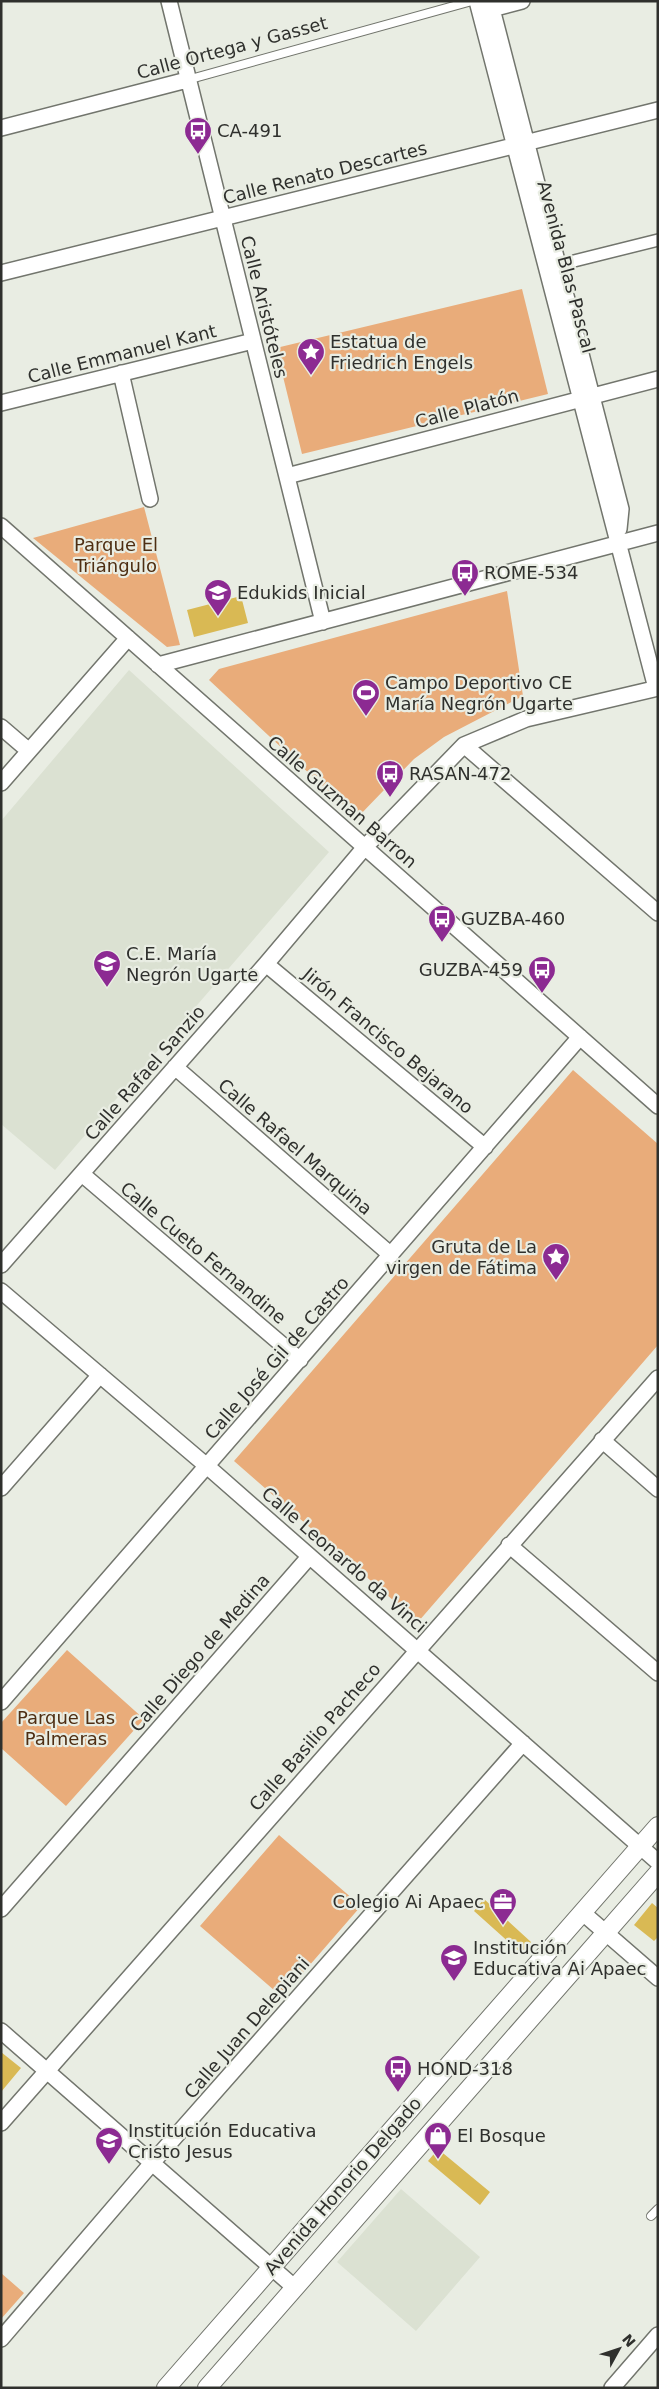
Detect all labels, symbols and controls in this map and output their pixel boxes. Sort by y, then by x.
street label: Calle Ortega y Gasset [134,12,329,83]
bus stop icon: CA-491 [183,116,213,155]
place label: CA-491 [217,120,282,141]
street label: Calle Renato Descartes [221,137,429,208]
street label: Avenida Blas Pascal [533,178,600,355]
street label: Calle Aristóteles [237,233,292,380]
street label: Calle Emmanuel Kant [25,320,218,387]
place label: Estatua de Friedrich Engels [330,331,473,373]
place icon: Estatua de Friedrich Engels [296,337,326,376]
street label: Calle Platón [413,385,521,432]
park label: Parque El Triángulo [74,534,158,576]
bus stop icon: ROME-534 [450,558,480,597]
place label: ROME-534 [484,562,578,583]
school or university icon: Edukids Inicial [203,578,233,617]
place label: Edukids Inicial [237,582,366,603]
place label: Campo Deportivo CE María Negrón Ugarte [385,672,573,714]
sports icon: Campo Deportivo CE María Negrón Ugarte [351,678,381,717]
street label: Calle Guzman Barron [263,731,421,872]
bus stop icon: RASAN-472 [375,759,405,798]
place label: RASAN-472 [409,763,511,784]
bus stop icon: GUZBA-460 [427,904,457,943]
place label: GUZBA-460 [461,908,565,929]
place label: C.E. María Negrón Ugarte [126,943,258,985]
school or university icon: C.E. María Negrón Ugarte [92,949,122,988]
bus stop icon: GUZBA-459 [527,955,557,994]
place label: GUZBA-459 [419,959,523,980]
street label: Jirón Francisco Bejarano [298,963,478,1118]
street label: Calle Rafael Sanzio [80,1001,209,1144]
street label: Calle Rafael Marquina [214,1074,376,1219]
street label: Calle Cueto Fernandine [116,1177,290,1328]
place label: Gruta de La virgen de Fátima [386,1236,537,1278]
place icon: Gruta de La virgen de Fátima [541,1242,571,1281]
street label: Calle José Gil de Castro [200,1272,353,1443]
street label: Calle Leonardo da Vinci [258,1482,431,1637]
street label: Calle Diego de Medina [125,1569,274,1736]
street label: Calle Basilio Pacheco [245,1658,385,1815]
park label: Parque Las Palmeras [17,1707,115,1749]
office icon: Colegio Ai Apaec [488,1887,518,1926]
place label: Colegio Ai Apaec [332,1891,484,1912]
place label: Institución Educativa Ai Apaec [473,1937,646,1979]
school or university icon: Institución Educativa Ai Apaec [439,1943,469,1982]
street label: Calle Juan Delepiani [180,1953,314,2103]
bus stop icon: HOND-318 [383,2054,413,2093]
place label: HOND-318 [417,2058,513,2079]
street label: Avenida Honorio Delgado [260,2093,426,2279]
place label: Institución Educativa Cristo Jesus [128,2120,317,2162]
shop icon: El Bosque [423,2121,453,2160]
place label: El Bosque [457,2125,546,2146]
school or university icon: Institución Educativa Cristo Jesus [94,2126,124,2165]
north arrow [594,2324,644,2374]
text: N [619,2331,639,2350]

